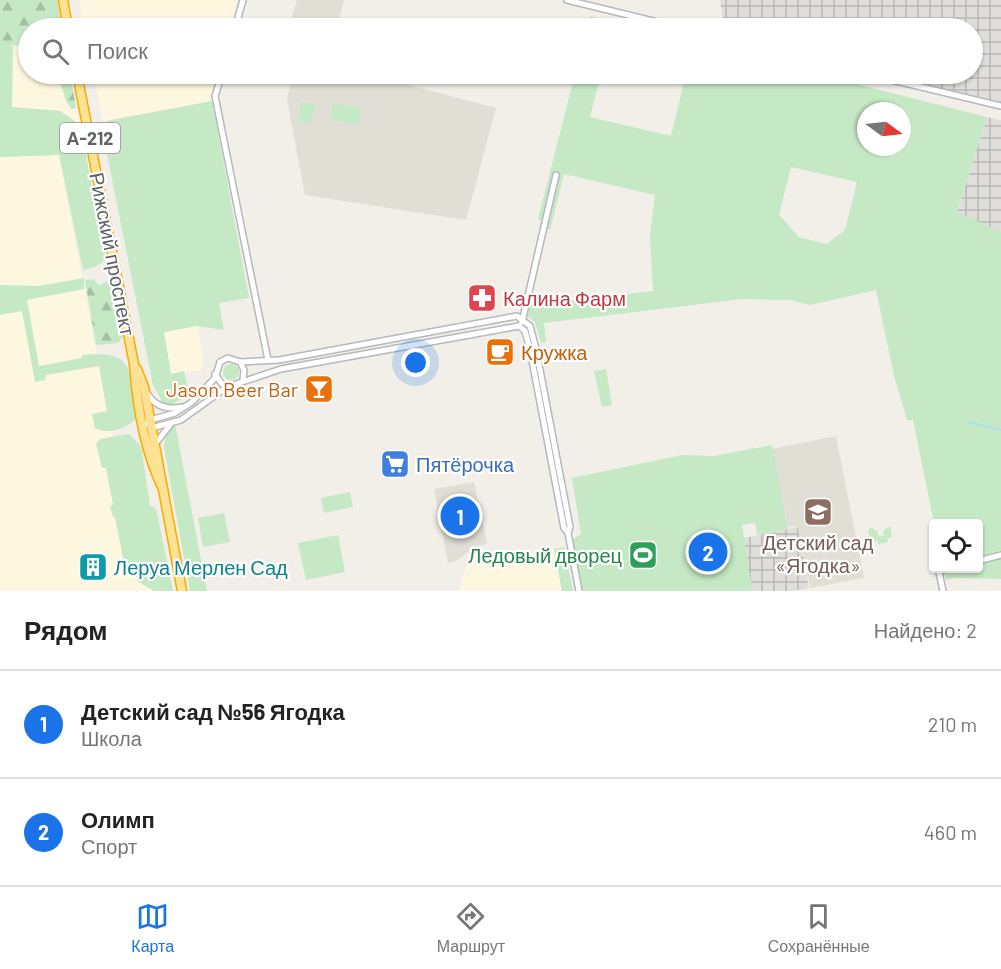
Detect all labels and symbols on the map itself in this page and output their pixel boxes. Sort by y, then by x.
north arrow [857,102,911,156]
road number: А-212 [60,123,120,153]
street label: Рижский проспект [85,170,141,338]
pharmacy icon: Калина Фарм [466,282,498,314]
place label: Калина Фарм [503,286,626,310]
cafe icon: Кружка [484,336,516,368]
place label: Кружка [521,340,588,364]
your location [401,348,430,377]
bar icon: Jason Beer Bar [303,373,335,405]
place label: Jason Beer Bar [166,377,298,401]
supermarket icon: Пятёрочка [379,448,411,480]
place label: Пятёрочка [416,452,515,476]
pin: 1 [440,494,480,538]
school or university icon: Детский сад «Ягодка» [802,496,834,528]
pin: 2 [688,530,728,574]
place label: Детский сад «Ягодка» [763,530,874,577]
sports icon: Ледовый дворец [627,539,659,571]
place label: Ледовый дворец [468,543,622,567]
building icon: Леруа Мерлен Сад [77,551,109,583]
place label: Леруа Мерлен Сад [114,555,288,579]

